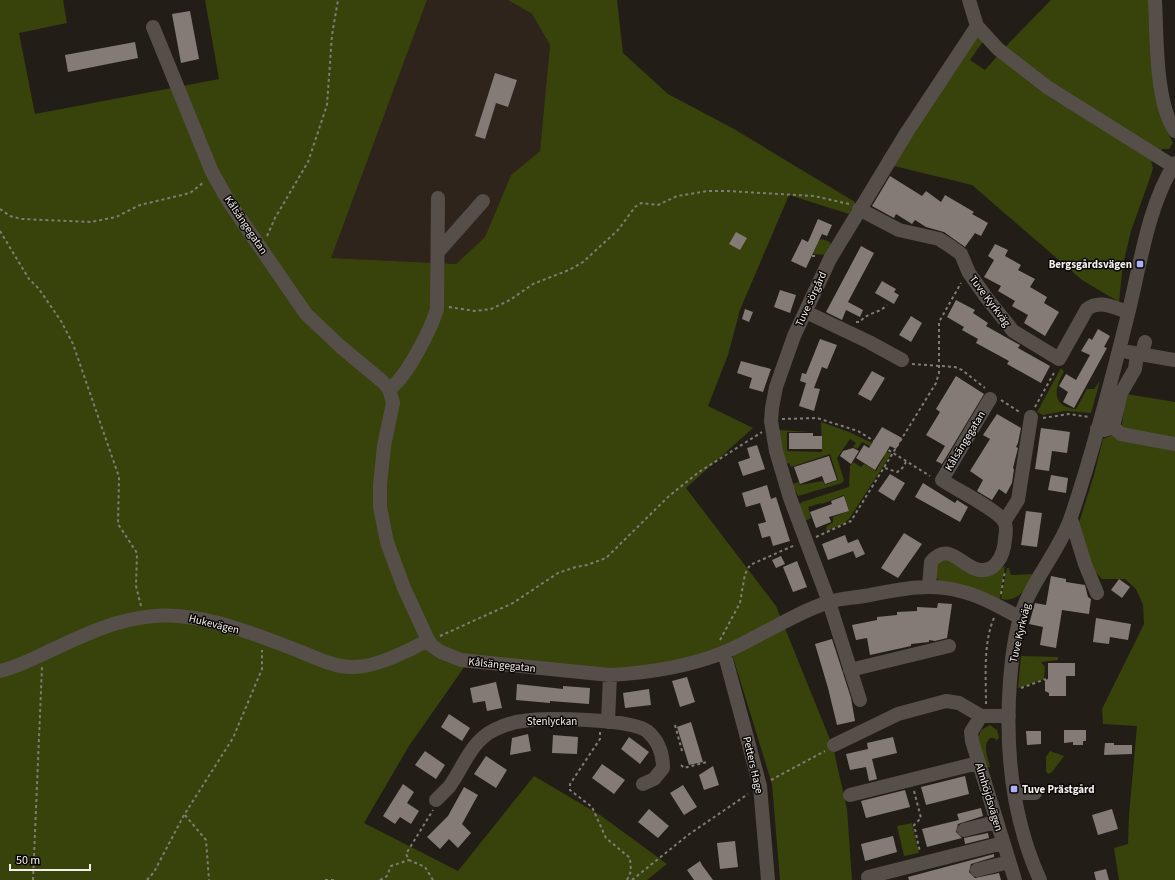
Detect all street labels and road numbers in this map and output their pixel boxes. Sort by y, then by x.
street label: Kålsängegatan [221,193,271,257]
street label: Tuve sörgård [792,269,830,329]
street label: Tuve Kyrkväg [966,272,1015,330]
street label: Kålsängegatan [941,408,989,474]
street label: Tuve Kyrkväg [1006,601,1034,664]
street label: Hukevägen [187,611,241,637]
street label: Kålsängegatan [468,654,536,676]
street label: Stenlyckan [527,714,577,729]
street label: Petters Hage [739,735,767,795]
street label: Almhöjdsvägen [972,761,1006,833]

